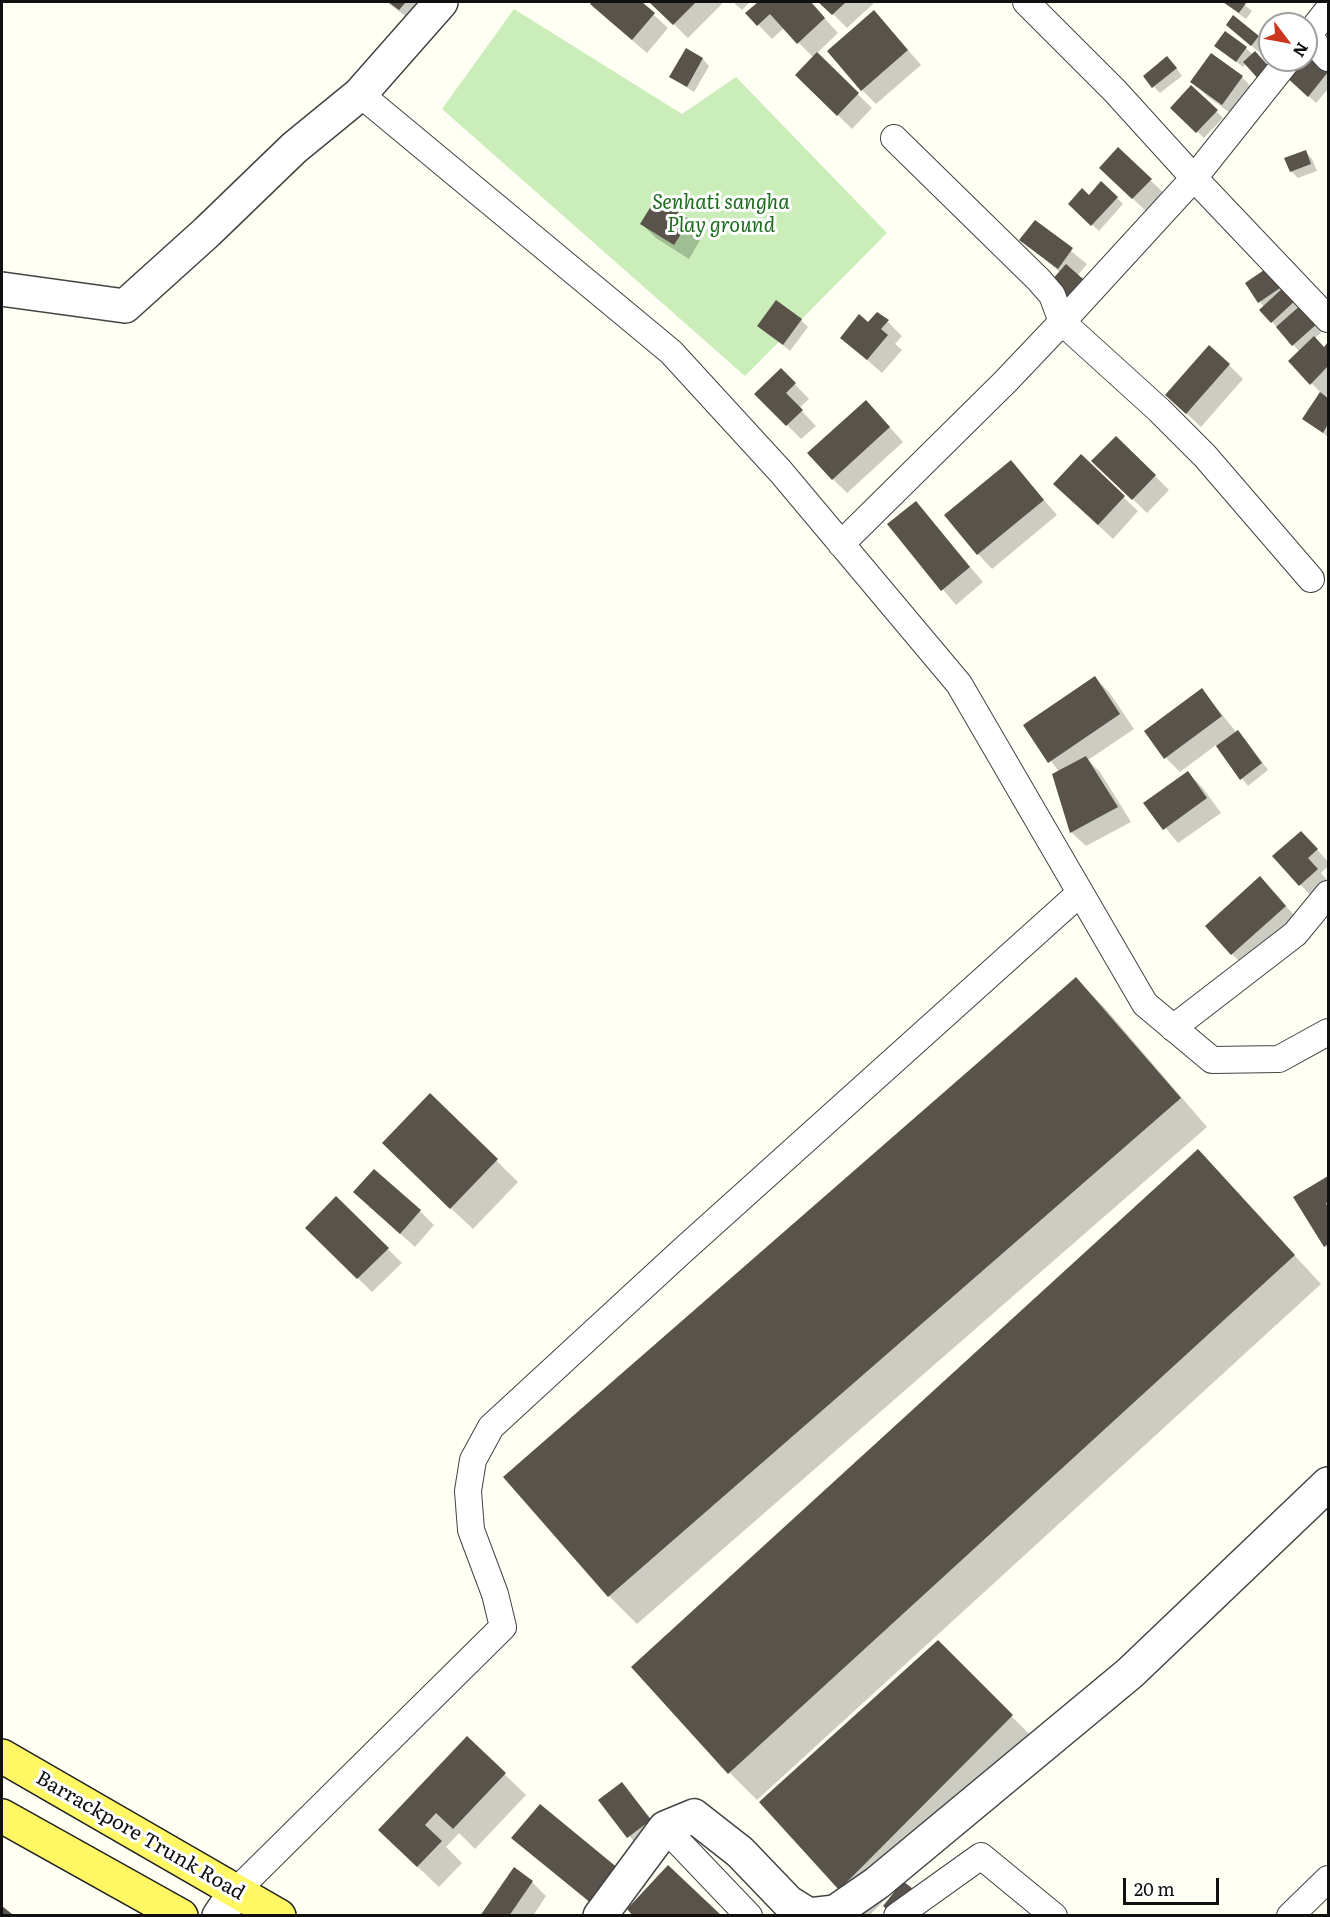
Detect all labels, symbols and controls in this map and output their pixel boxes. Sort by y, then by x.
north arrow [1258,12,1318,72]
text: N [1288,38,1315,63]
park label: Senhati sangha Play ground [652,191,790,238]
street label: Barrackpore Trunk Road [31,1766,249,1906]
scale bar [1126,1866,1222,1904]
text: 20 m [1134,1875,1175,1902]

